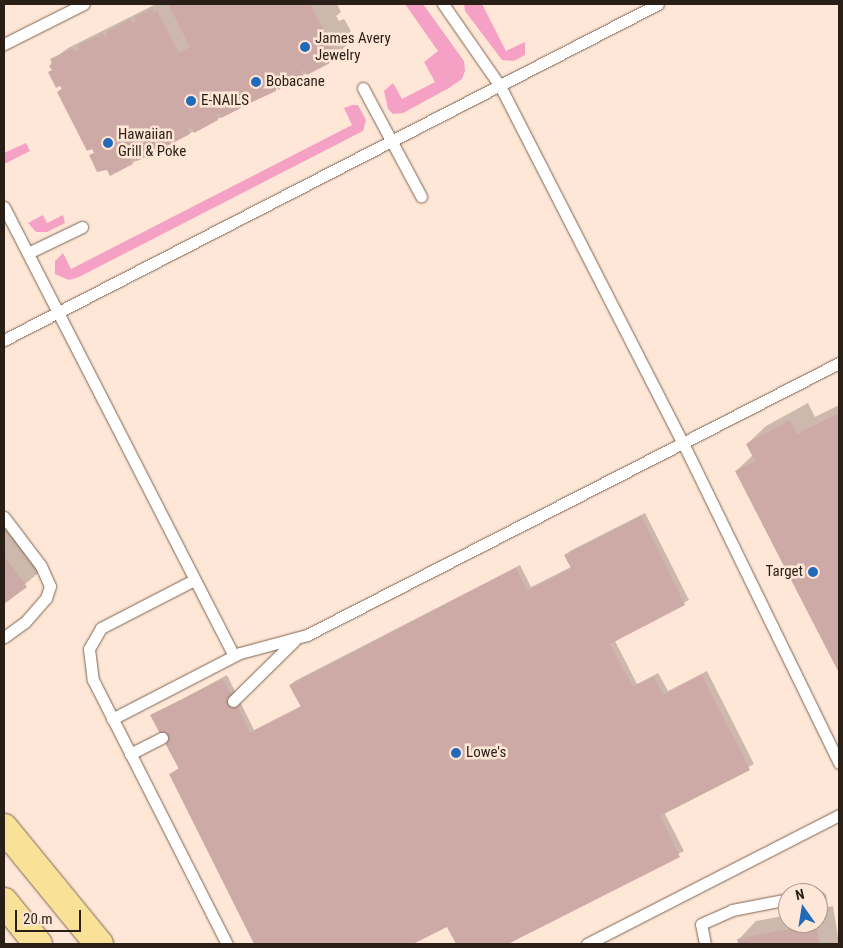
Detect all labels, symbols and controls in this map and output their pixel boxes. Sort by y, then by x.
place label: James Avery Jewelry [315,29,391,64]
marker: James Avery Jewelry [299,41,311,53]
place label: Bobacane [266,73,325,91]
marker: Bobacane [250,76,262,88]
place label: E-NAILS [201,92,249,110]
marker: E-NAILS [185,95,197,107]
place label: Hawaiian Grill & Poke [118,125,186,160]
marker: Hawaiian Grill & Poke [102,137,114,149]
place label: Target [766,563,803,581]
marker: Target [807,566,819,578]
place label: Lowe's [466,744,506,762]
marker: Lowe's [450,747,462,759]
north arrow [778,883,828,933]
text: N [794,886,806,903]
scale bar [18,900,84,932]
text: 20 m [23,910,53,928]

